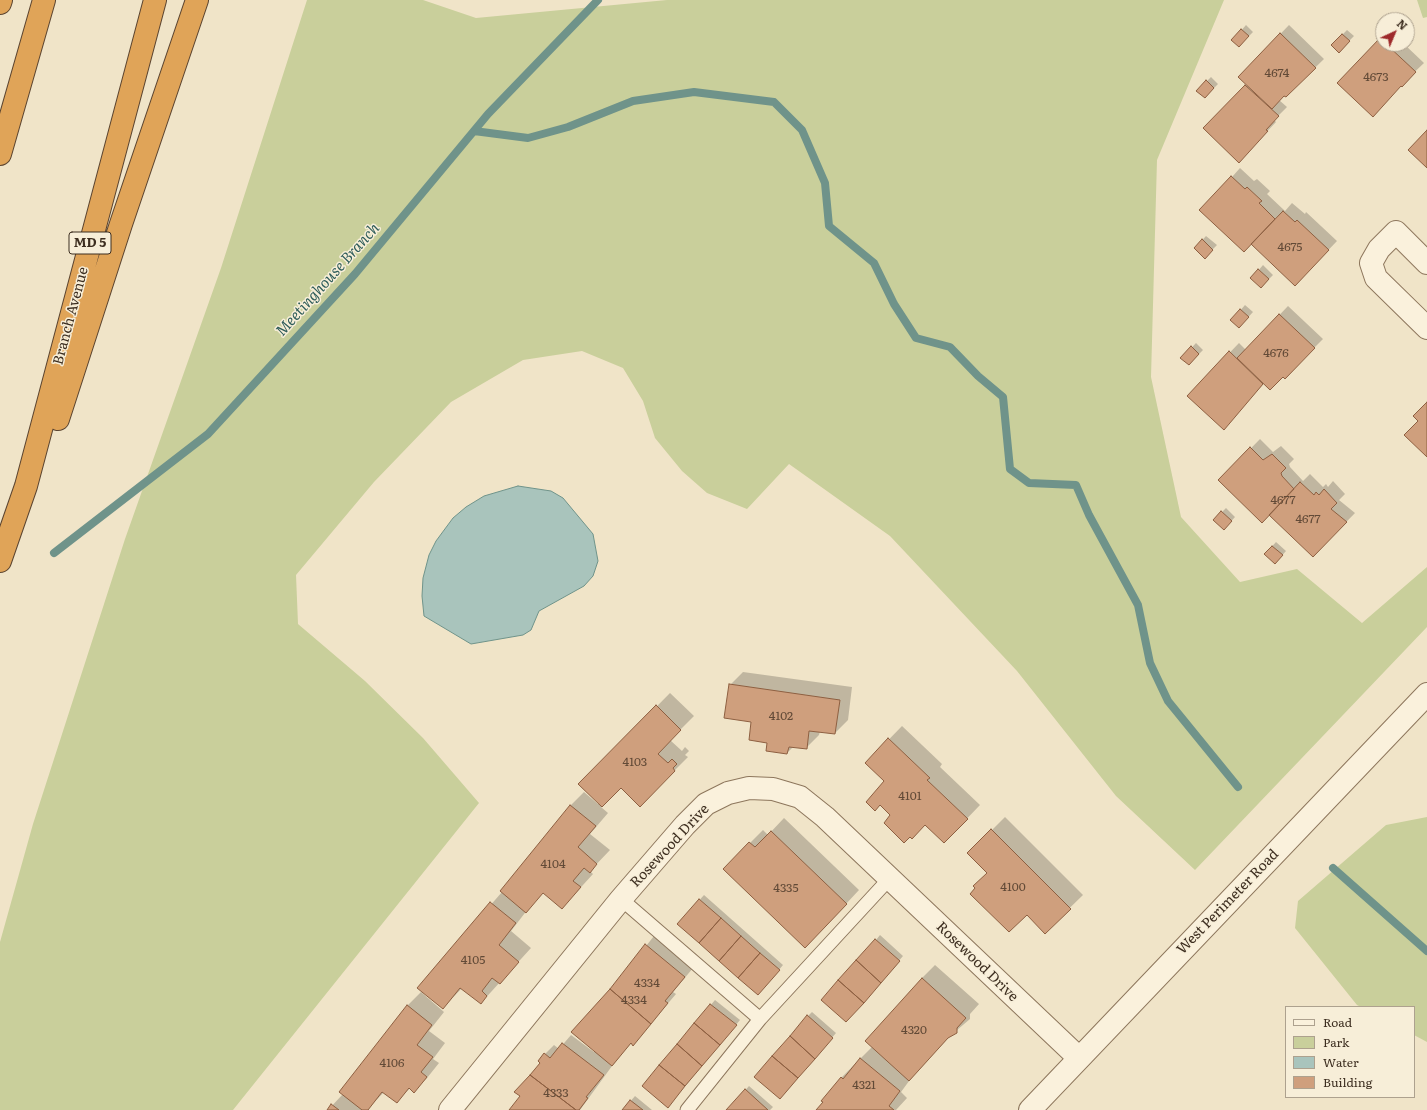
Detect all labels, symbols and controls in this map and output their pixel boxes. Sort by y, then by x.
north arrow [1375,12,1415,52]
text: N [1394,15,1412,33]
house number: 4674 [1265,66,1289,80]
house number: 4673 [1363,70,1389,84]
water label: Meetinghouse Branch [273,220,383,340]
road number: MD 5 [69,232,111,254]
house number: 4675 [1278,240,1302,254]
street label: Branch Avenue [50,265,92,367]
house number: 4676 [1263,346,1289,360]
house number: 4677 [1270,493,1296,507]
house number: 4677 [1295,512,1321,526]
house number: 4102 [769,709,793,723]
house number: 4103 [623,755,647,769]
house number: 4101 [898,789,922,803]
street label: Rosewood Drive [627,801,713,891]
street label: West Perimeter Road [1174,846,1282,958]
house number: 4104 [540,857,566,871]
house number: 4100 [1000,880,1026,894]
house number: 4335 [773,881,799,895]
street label: Rosewood Drive [932,919,1022,1005]
house number: 4105 [461,953,485,967]
house number: 4334 [634,976,660,990]
house number: 4334 [621,993,647,1007]
legend [1285,1006,1415,1098]
text: Road [1323,1013,1352,1031]
house number: 4320 [901,1023,927,1037]
text: Park [1323,1033,1349,1051]
text: Water [1323,1053,1359,1071]
house number: 4106 [380,1056,404,1070]
text: Building [1323,1073,1372,1091]
house number: 4321 [852,1078,876,1092]
house number: 4333 [543,1086,569,1100]

